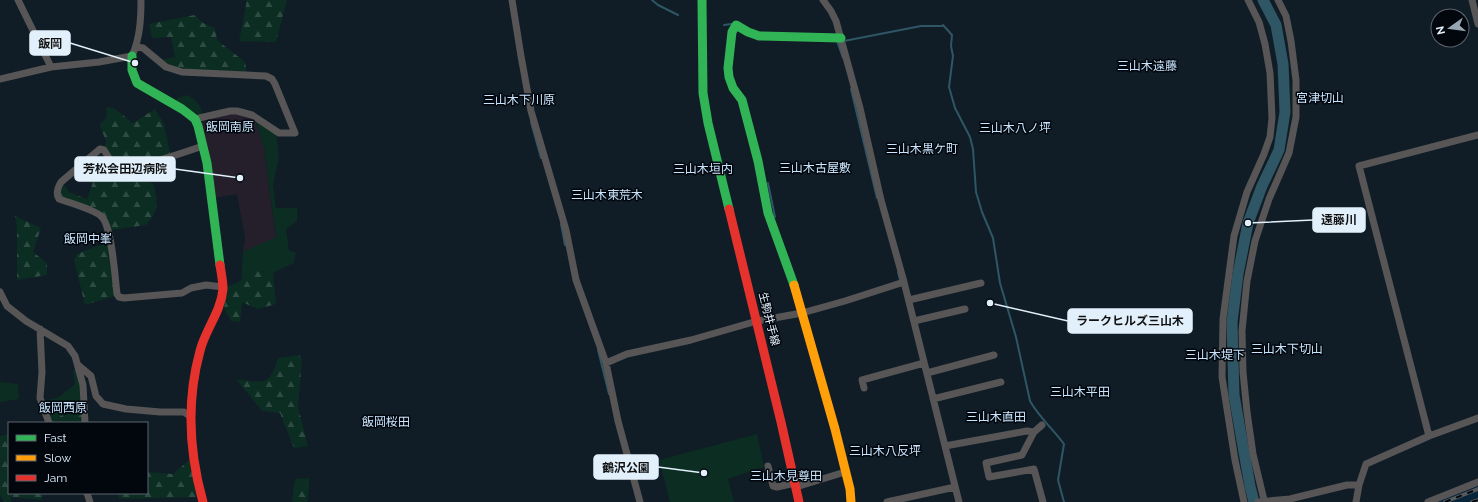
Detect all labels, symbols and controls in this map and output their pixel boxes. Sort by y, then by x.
north arrow [1430,8,1470,48]
text: N [1433,25,1448,36]
callout: 飯岡 [30,31,70,55]
text: 飯岡 [38,37,62,51]
district label: 三山木遠藤 [1117,59,1177,73]
district label: 宮津切山 [1296,91,1344,105]
district label: 三山木下川原 [483,93,555,107]
district label: 飯岡南原 [206,120,254,134]
district label: 三山木八ノ坪 [979,121,1051,135]
district label: 三山木黒ケ町 [886,142,958,156]
callout: 芳松会田辺病院 [75,157,175,181]
district label: 三山木古屋敷 [779,161,851,175]
text: 芳松会田辺病院 [83,162,167,176]
district label: 三山木垣内 [673,162,733,176]
district label: 三山木東荒木 [571,188,643,202]
callout: 遠藤川 [1313,208,1365,232]
text: 遠藤川 [1321,213,1357,227]
district label: 飯岡中峯 [64,232,112,246]
street label: 生駒井手線 [756,291,782,347]
callout: ラークヒルズ三山木 [1068,309,1192,333]
text: ラークヒルズ三山木 [1076,314,1184,328]
district label: 三山木下切山 [1251,342,1323,356]
district label: 三山木堤下 [1185,348,1245,362]
district label: 三山木平田 [1050,385,1110,399]
district label: 飯岡西原 [39,401,87,415]
district label: 三山木直田 [966,410,1026,424]
district label: 飯岡桜田 [362,415,410,429]
legend [8,422,148,494]
text: Fast [44,431,67,445]
district label: 三山木八反坪 [849,444,921,458]
text: Slow [44,451,71,465]
callout: 鶴沢公園 [594,455,658,479]
text: 鶴沢公園 [602,461,650,475]
district label: 三山木見尊田 [750,469,822,483]
text: Jam [44,471,67,485]

